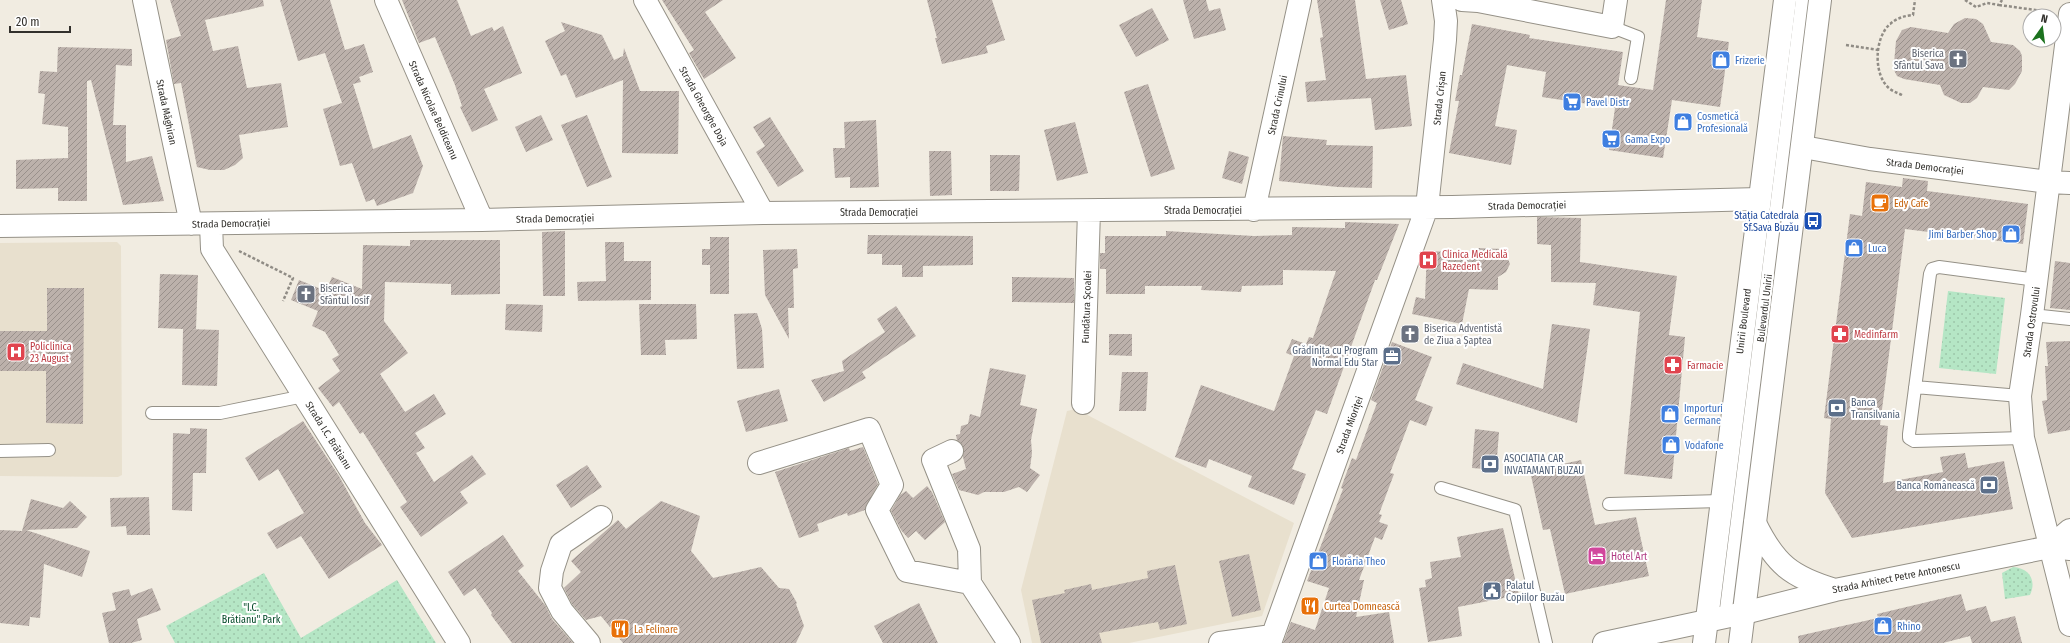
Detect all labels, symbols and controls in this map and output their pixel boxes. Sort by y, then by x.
scale bar [10,8,70,34]
north arrow [2022,8,2062,48]
text: N [2040,12,2049,26]
text: 20 m [16,15,40,29]
place label: Biserica Sfântul Sava [1894,48,1944,72]
church icon: Biserica Sfântul Sava [1947,48,1969,70]
shop icon: Frizerie [1710,49,1732,71]
place label: Frizerie [1735,55,1765,67]
street label: Strada Nicolae Beldiceanu [406,59,460,162]
street label: Strada Gheorghe Doja [676,65,730,148]
street label: Strada Crișan [1431,71,1449,126]
street label: Strada Crinului [1266,74,1290,136]
street label: Strada Măghiran [153,78,179,146]
supermarket icon: Pavel Distr [1561,91,1583,113]
place label: Pavel Distr [1586,97,1630,109]
shop icon: Cosmetică Profesională [1672,111,1694,133]
place label: Cosmetică Profesională [1697,111,1748,135]
supermarket icon: Gama Expo [1600,128,1622,150]
place label: Gama Expo [1625,134,1670,146]
street label: Strada Democrației [1885,156,1964,178]
cafe icon: Edy Cafe [1869,192,1891,214]
place label: Edy Cafe [1894,198,1929,210]
street label: Strada Democrației [1488,199,1566,213]
street label: Strada Democrației [1164,205,1242,217]
street label: Strada Democrației [840,207,918,219]
place label: Stația Catedrala Sf.Sava Buzău [1734,210,1799,234]
bus stop icon: Stația Catedrala Sf.Sava Buzău [1802,210,1824,232]
street label: Strada Democrației [516,212,594,226]
street label: Strada Democrației [192,217,270,231]
shop icon: Jimi Barber Shop [2000,223,2022,245]
place label: Jimi Barber Shop [1928,229,1997,241]
shop icon: Luca [1843,237,1865,259]
place label: Luca [1868,243,1887,255]
hospital icon: Clinica Medicală Razedent [1417,249,1439,271]
place label: Clinica Medicală Razedent [1442,249,1508,273]
street label: Fundătura Școalei [1080,270,1094,344]
street label: Bulevardul Unirii [1755,273,1775,343]
church icon: Biserica Sfântul Iosif [295,283,317,305]
place label: Biserica Sfântul Iosif [320,283,370,307]
street label: Strada Ostrovului [2021,286,2043,358]
street label: Unirii Boulevard [1734,288,1754,354]
church icon: Biserica Adventistă de Ziua a Șaptea [1399,323,1421,345]
place label: Biserica Adventistă de Ziua a Șaptea [1424,323,1502,347]
pharmacy icon: Medinfarm [1829,323,1851,345]
place label: Medinfarm [1854,329,1898,341]
hospital icon: Policlinica 23 August [5,341,27,363]
place label: Policlinica 23 August [30,341,72,365]
place label: Grădinița cu Program Normal Edu Star [1292,345,1379,369]
office icon: Grădinița cu Program Normal Edu Star [1381,345,1403,367]
pharmacy icon: Farmacie [1662,354,1684,376]
place label: Farmacie [1687,360,1724,372]
street label: Strada Mioriței [1334,395,1366,456]
bank icon: Banca Transilvania [1826,397,1848,419]
place label: Banca Transilvania [1851,397,1900,421]
street label: Strada I.C. Brătianu [302,399,354,472]
shop icon: Importuri Germane [1659,403,1681,425]
place label: Importuri Germane [1684,403,1723,427]
shop icon: Vodafone [1660,434,1682,456]
place label: Vodafone [1685,440,1724,452]
bank icon: ASOCIATIA CAR INVATAMANT BUZAU [1479,453,1501,475]
place label: ASOCIATIA CAR INVATAMANT BUZAU [1504,453,1584,477]
bank icon: Banca Românească [1978,474,2000,496]
place label: Banca Românească [1896,480,1975,492]
hotel icon: Hotel Art [1586,545,1608,567]
shop icon: Florăria Theo [1307,550,1329,572]
place label: Hotel Art [1611,551,1648,563]
place label: Florăria Theo [1332,556,1386,568]
street label: Strada Arhitect Petre Antonescu [1831,560,1961,596]
public building icon: Palatul Copiilor Buzău [1481,580,1503,602]
place label: Palatul Copiilor Buzău [1506,580,1565,604]
restaurant icon: Curtea Domnească [1299,595,1321,617]
place label: Curtea Domnească [1324,601,1400,613]
park label: "I.C. Brătianu" Park [222,602,281,626]
shop icon: Rhino [1872,615,1894,637]
restaurant icon: La Felinare [609,618,631,640]
place label: Rhino [1897,621,1921,633]
place label: La Felinare [634,624,678,636]

